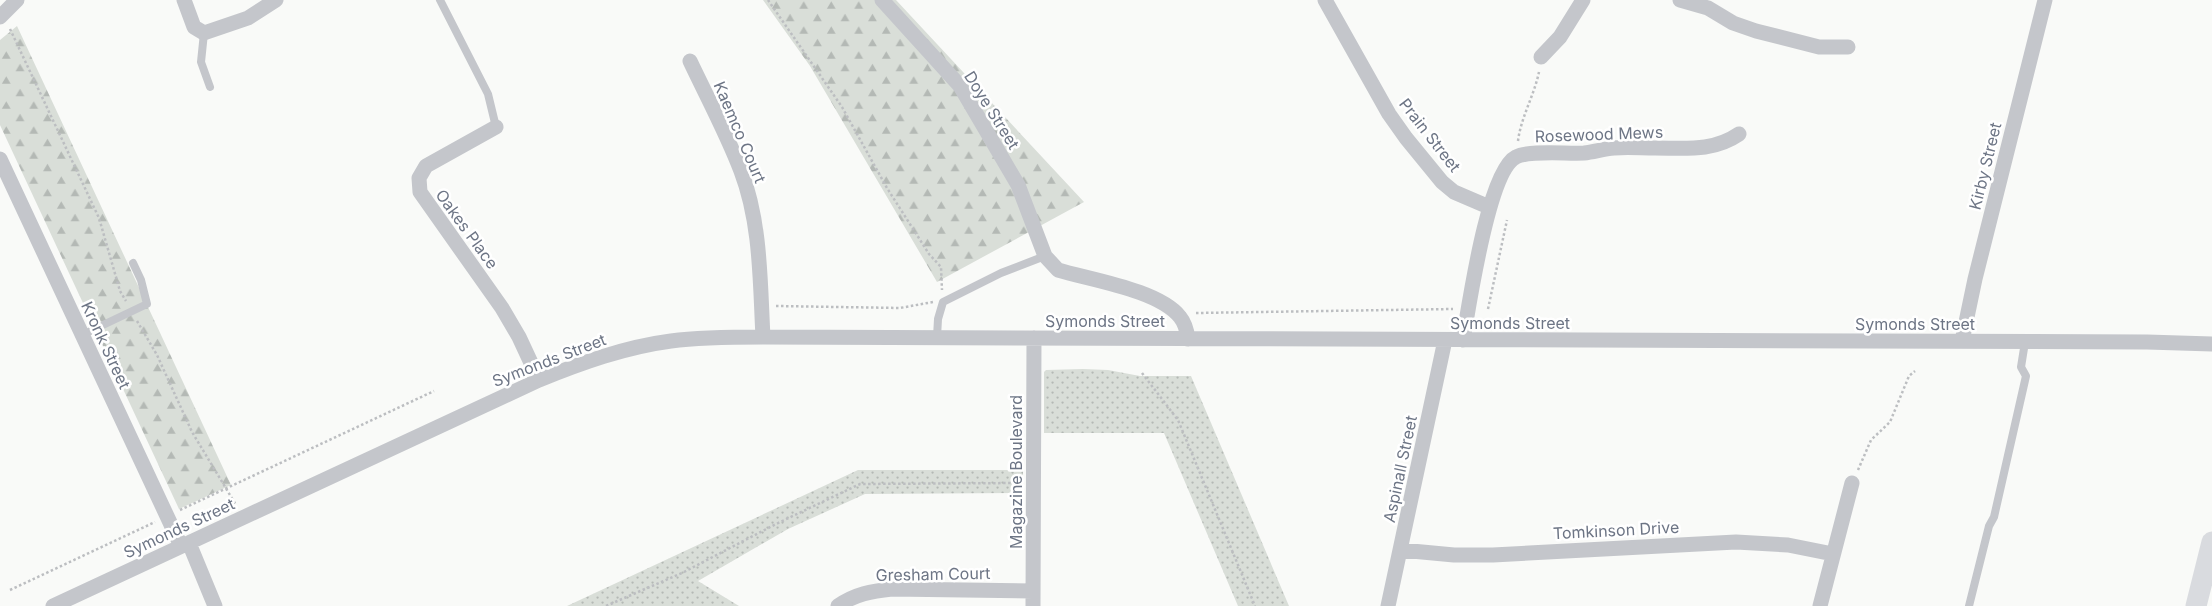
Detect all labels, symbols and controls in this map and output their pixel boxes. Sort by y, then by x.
street label: Doye Street [960,67,1024,153]
street label: Kaemco Court [710,78,770,186]
street label: Prain Street [1395,94,1465,176]
street label: Kirby Street [1964,120,2006,212]
street label: Rosewood Mews [1534,122,1664,146]
street label: Oakes Place [431,185,503,273]
street label: Kronk Street [77,298,135,392]
street label: Symonds Street [1045,311,1165,331]
street label: Symonds Street [1450,313,1570,333]
street label: Symonds Street [1855,314,1975,334]
street label: Symonds Street [489,329,609,391]
street label: Magazine Boulevard [1006,395,1026,549]
street label: Aspinall Street [1379,414,1421,524]
street label: Symonds Street [120,494,238,562]
street label: Tomkinson Drive [1552,517,1680,543]
street label: Gresham Court [875,563,991,585]

